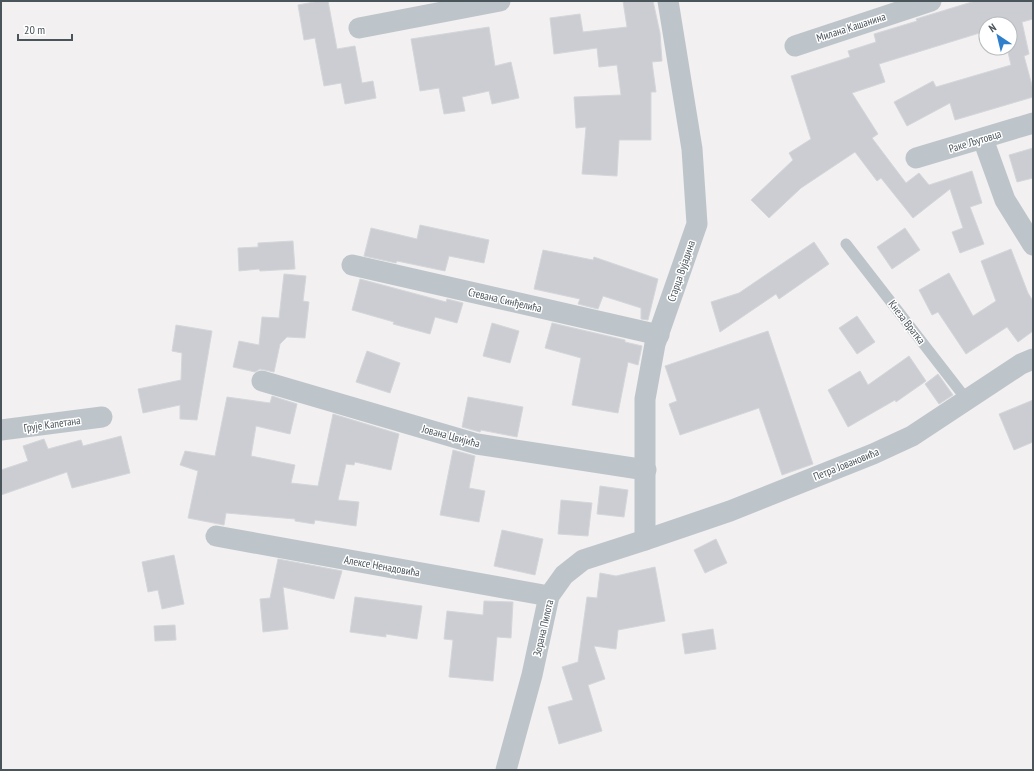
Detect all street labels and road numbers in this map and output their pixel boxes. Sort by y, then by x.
street label: Милана Кашанина [815,9,887,45]
street label: Раке Љутовца [947,126,1003,156]
street label: Старца Вујадина [664,239,698,303]
street label: Стевана Синђелића [467,285,543,315]
street label: Кнеза Вратка [886,297,928,347]
street label: Грује Капетана [23,413,81,435]
street label: Јована Цвијића [419,421,482,450]
street label: Петра Јовановића [811,444,881,484]
street label: Алексе Ненадовића [343,552,421,580]
street label: Зорана Пилота [530,598,556,658]

